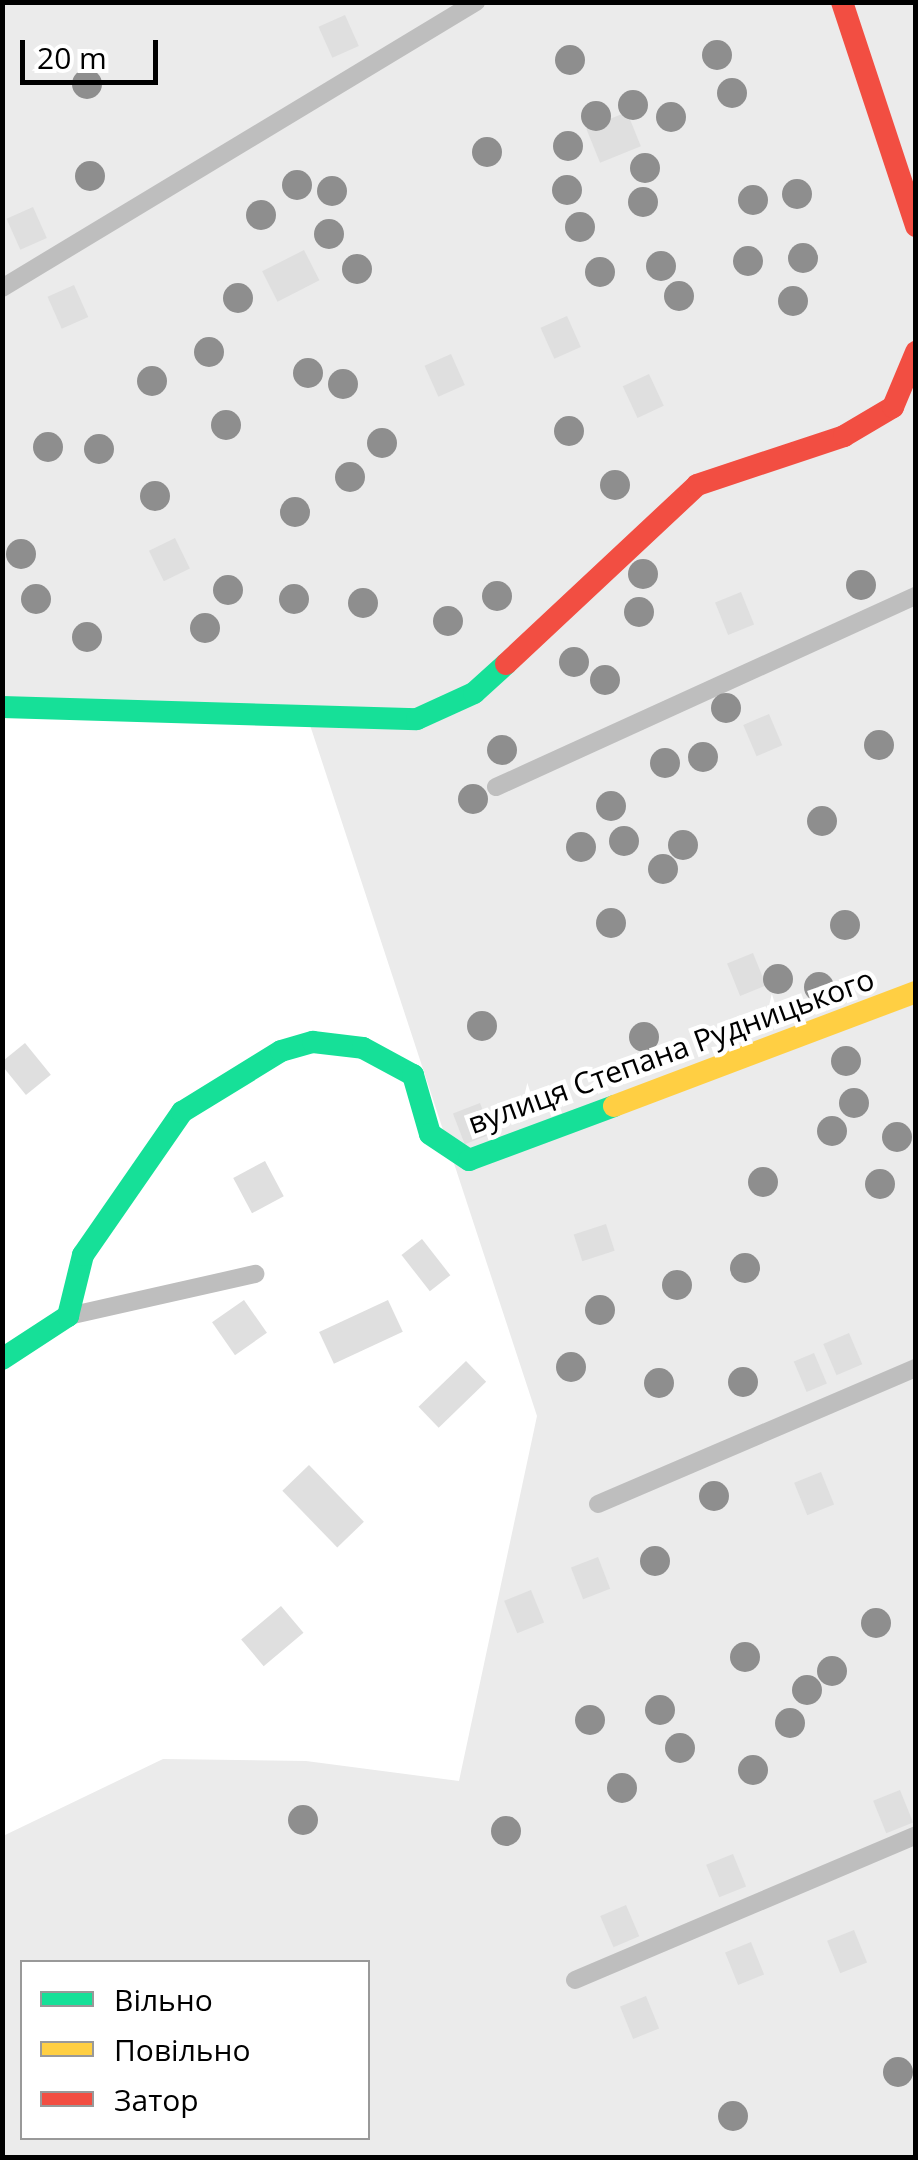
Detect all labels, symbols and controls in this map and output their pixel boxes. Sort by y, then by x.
scale bar [25,20,162,82]
text: 20 m [37,37,107,78]
street label: вулиця Степана Рудницького [463,961,879,1141]
legend [20,1960,370,2140]
text: Вільно [114,1979,213,2020]
text: Повільно [114,2029,251,2070]
text: Затор [114,2079,199,2120]

